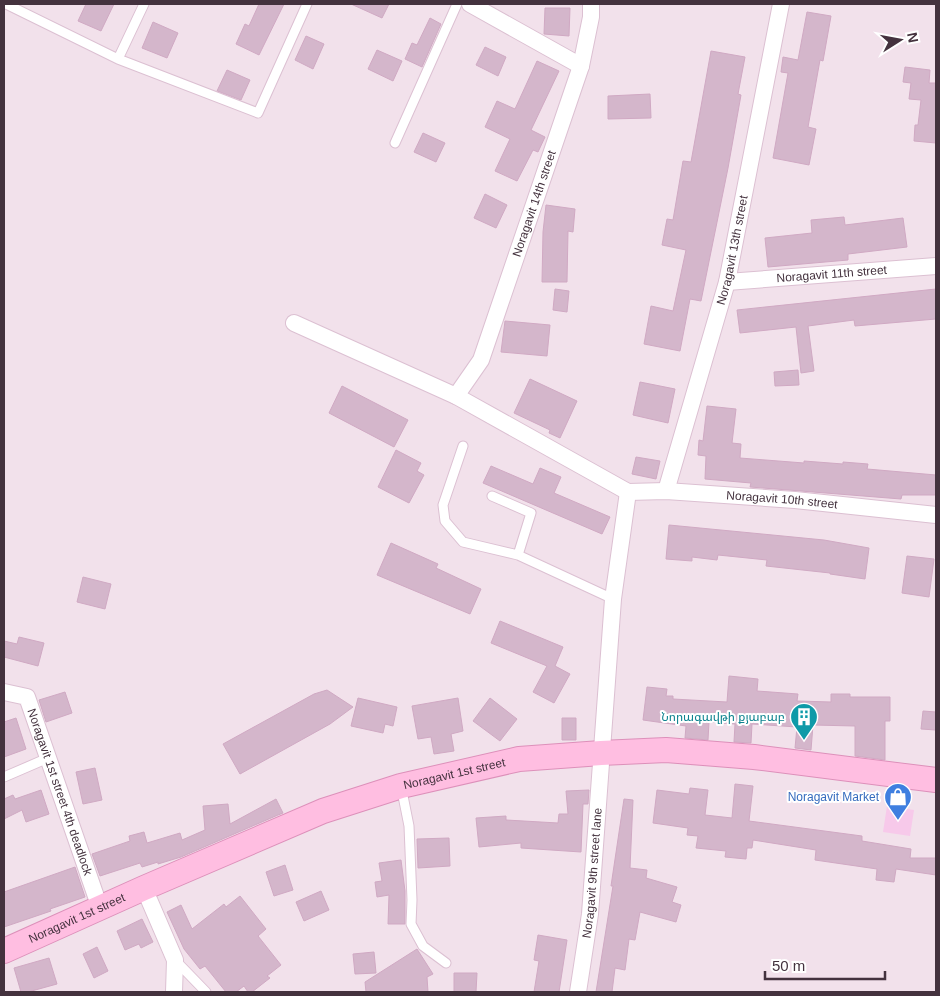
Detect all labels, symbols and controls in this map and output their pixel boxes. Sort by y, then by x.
north arrow [875,15,925,65]
text: N [904,31,922,44]
street label: Noragavit 14th street [510,148,559,259]
street label: Noragavit 13th street [714,194,751,307]
street label: Noragavit 11th street [776,263,888,285]
street label: Noragavit 10th street [726,488,839,512]
building icon: Նորագավթի քյաբաբ [789,702,819,741]
street label: Noragavit 1st street 4th deadlock [25,707,96,878]
place label: Նորագավթի քյաբաբ [661,710,785,724]
street label: Noragavit 1st street [402,755,507,792]
shop icon: Noragavit Market [883,782,913,821]
place label: Noragavit Market [788,790,880,804]
street label: Noragavit 9th street lane [579,807,605,939]
street label: Noragavit 1st street [27,890,128,946]
scale bar [765,948,885,980]
text: 50 m [772,957,805,974]

